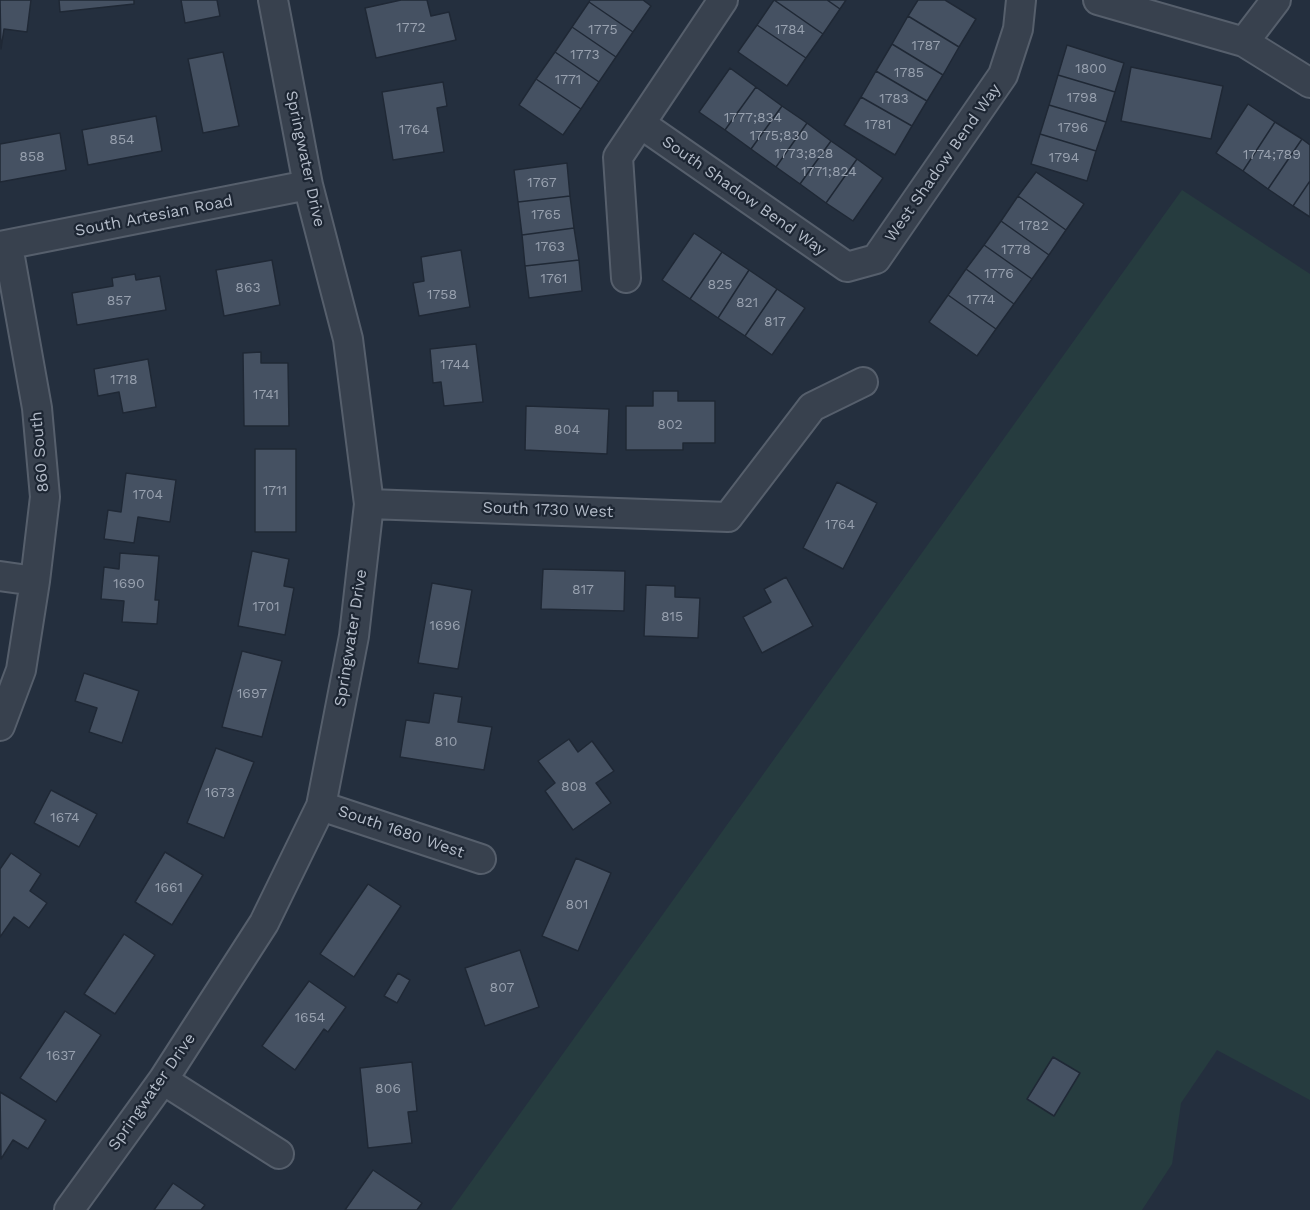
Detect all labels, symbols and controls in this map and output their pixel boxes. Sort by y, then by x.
house number: 1772 [396,20,426,36]
house number: 1775 [588,22,618,38]
house number: 1784 [775,22,805,38]
house number: 1787 [912,38,940,54]
house number: 1773 [570,47,600,63]
house number: 1800 [1075,61,1107,77]
house number: 1785 [894,65,924,81]
house number: 1771 [555,72,581,88]
street label: West Shadow Bend Way [881,80,1005,246]
street label: Springwater Drive [281,89,329,229]
house number: 1798 [1067,90,1097,106]
house number: 1783 [879,91,909,107]
house number: 1777;834 [724,110,782,126]
house number: 1781 [864,117,892,133]
house number: 1796 [1058,120,1088,136]
house number: 1764 [399,122,429,138]
house number: 1775;830 [750,128,808,144]
house number: 854 [109,132,135,148]
street label: South Shadow Bend Way [658,132,830,260]
house number: 1773;828 [775,146,833,162]
house number: 1774;789 [1243,147,1301,163]
house number: 858 [19,149,45,165]
house number: 1794 [1049,150,1079,166]
house number: 1771;824 [801,164,857,180]
house number: 1767 [527,175,557,191]
street label: South Artesian Road [73,191,235,241]
house number: 1765 [531,207,561,223]
house number: 1782 [1019,218,1049,234]
house number: 1763 [535,239,565,255]
house number: 1778 [1001,242,1031,258]
house number: 1776 [984,266,1014,282]
house number: 1761 [540,271,568,287]
house number: 825 [708,277,732,293]
house number: 863 [235,280,261,296]
house number: 1758 [427,287,457,303]
house number: 1774 [967,292,995,308]
house number: 857 [107,293,131,309]
house number: 821 [736,295,758,311]
house number: 817 [764,314,786,330]
house number: 1744 [440,357,470,373]
house number: 1718 [110,372,138,388]
house number: 1741 [253,387,279,403]
street label: 860 South [27,411,53,493]
house number: 802 [657,417,683,433]
house number: 804 [554,422,580,438]
house number: 1711 [263,483,287,499]
house number: 1704 [133,487,163,503]
street label: South 1730 West [482,498,614,522]
house number: 1764 [825,517,855,533]
street label: Springwater Drive [331,568,371,708]
house number: 1690 [113,576,145,592]
house number: 817 [572,582,594,598]
house number: 1701 [252,599,280,615]
house number: 815 [661,609,683,625]
house number: 1696 [429,618,461,634]
house number: 1697 [237,686,267,702]
house number: 810 [435,734,457,750]
house number: 808 [561,779,587,795]
house number: 1673 [205,785,235,801]
street label: South 1680 West [335,801,467,863]
house number: 1674 [50,810,80,826]
house number: 1661 [155,880,183,896]
house number: 801 [566,897,588,913]
house number: 807 [490,980,514,996]
house number: 1654 [295,1010,325,1026]
street label: Springwater Drive [104,1030,200,1154]
house number: 1637 [46,1048,76,1064]
house number: 806 [375,1081,401,1097]

